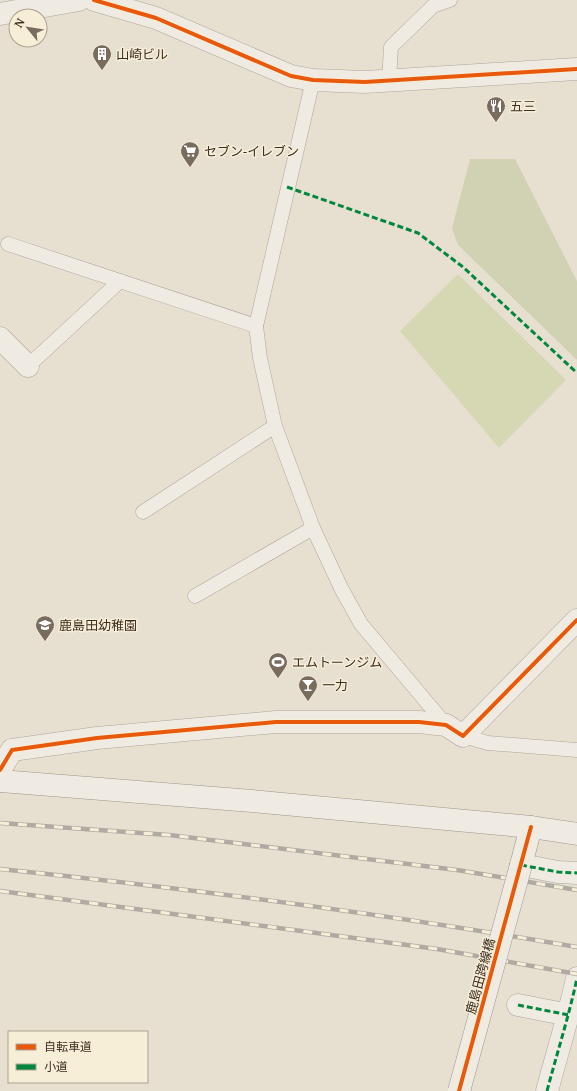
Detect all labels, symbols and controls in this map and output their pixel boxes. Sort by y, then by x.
north arrow [8,8,48,48]
text: N [10,15,28,30]
building icon: 山崎ビル [91,43,113,71]
place label: 山崎ビル [116,45,168,63]
restaurant icon: 五三 [485,95,507,123]
place label: 五三 [510,97,536,115]
supermarket icon: セブン-イレブン [179,140,201,168]
place label: セブン-イレブン [204,142,299,160]
school or university icon: 鹿島田幼稚園 [34,614,56,642]
place label: 鹿島田幼稚園 [59,616,137,634]
sports icon: エムトーンジム [267,651,289,679]
place label: エムトーンジム [292,653,382,671]
bar icon: 一力 [297,674,319,702]
place label: 一力 [322,676,348,694]
street label: 鹿島田跨線橋 [461,936,499,1016]
legend [8,1031,148,1083]
text: 自転車道 [44,1038,92,1055]
text: 小道 [44,1058,68,1075]

